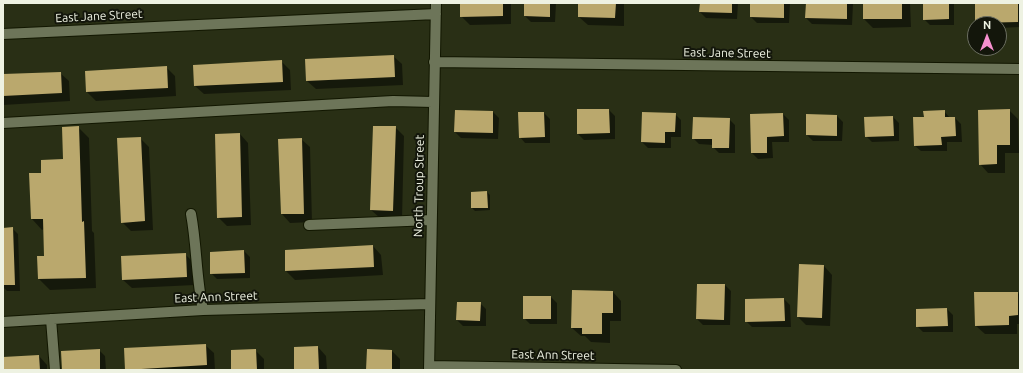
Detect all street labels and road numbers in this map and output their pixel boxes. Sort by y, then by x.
street label: East Jane Street [55,7,143,25]
street label: East Jane Street [683,45,771,61]
street label: North Troup Street [411,135,427,237]
street label: East Ann Street [174,288,258,306]
street label: East Ann Street [511,347,595,363]

